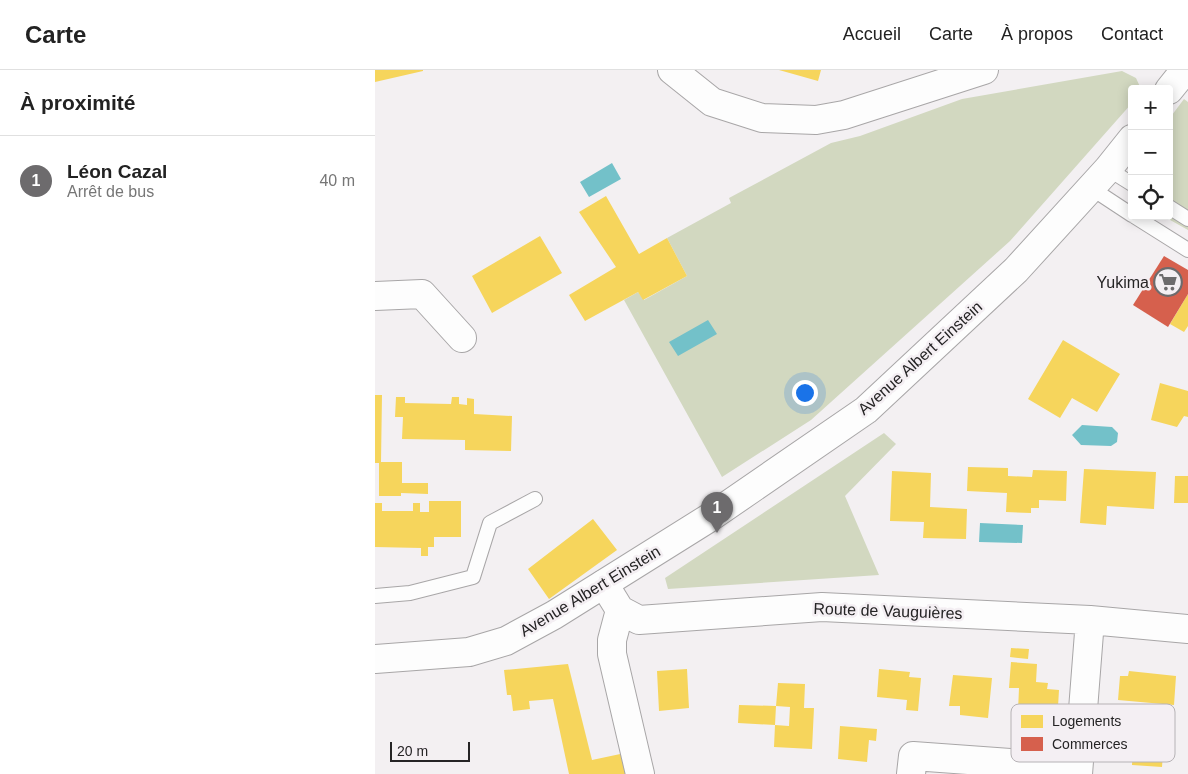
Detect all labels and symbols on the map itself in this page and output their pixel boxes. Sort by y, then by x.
supermarket icon: Yukima [1153,267,1183,297]
place label: Yukima [1097,274,1149,291]
street label: Avenue Albert Einstein [855,298,985,418]
your location [792,380,818,406]
pin: 1 [701,492,733,533]
street label: Avenue Albert Einstein [517,542,663,640]
street label: Route de Vauguières [813,600,963,622]
legend [1011,704,1175,762]
text: Logements [1052,713,1121,729]
text: Commerces [1052,736,1127,752]
scale bar [390,739,470,762]

